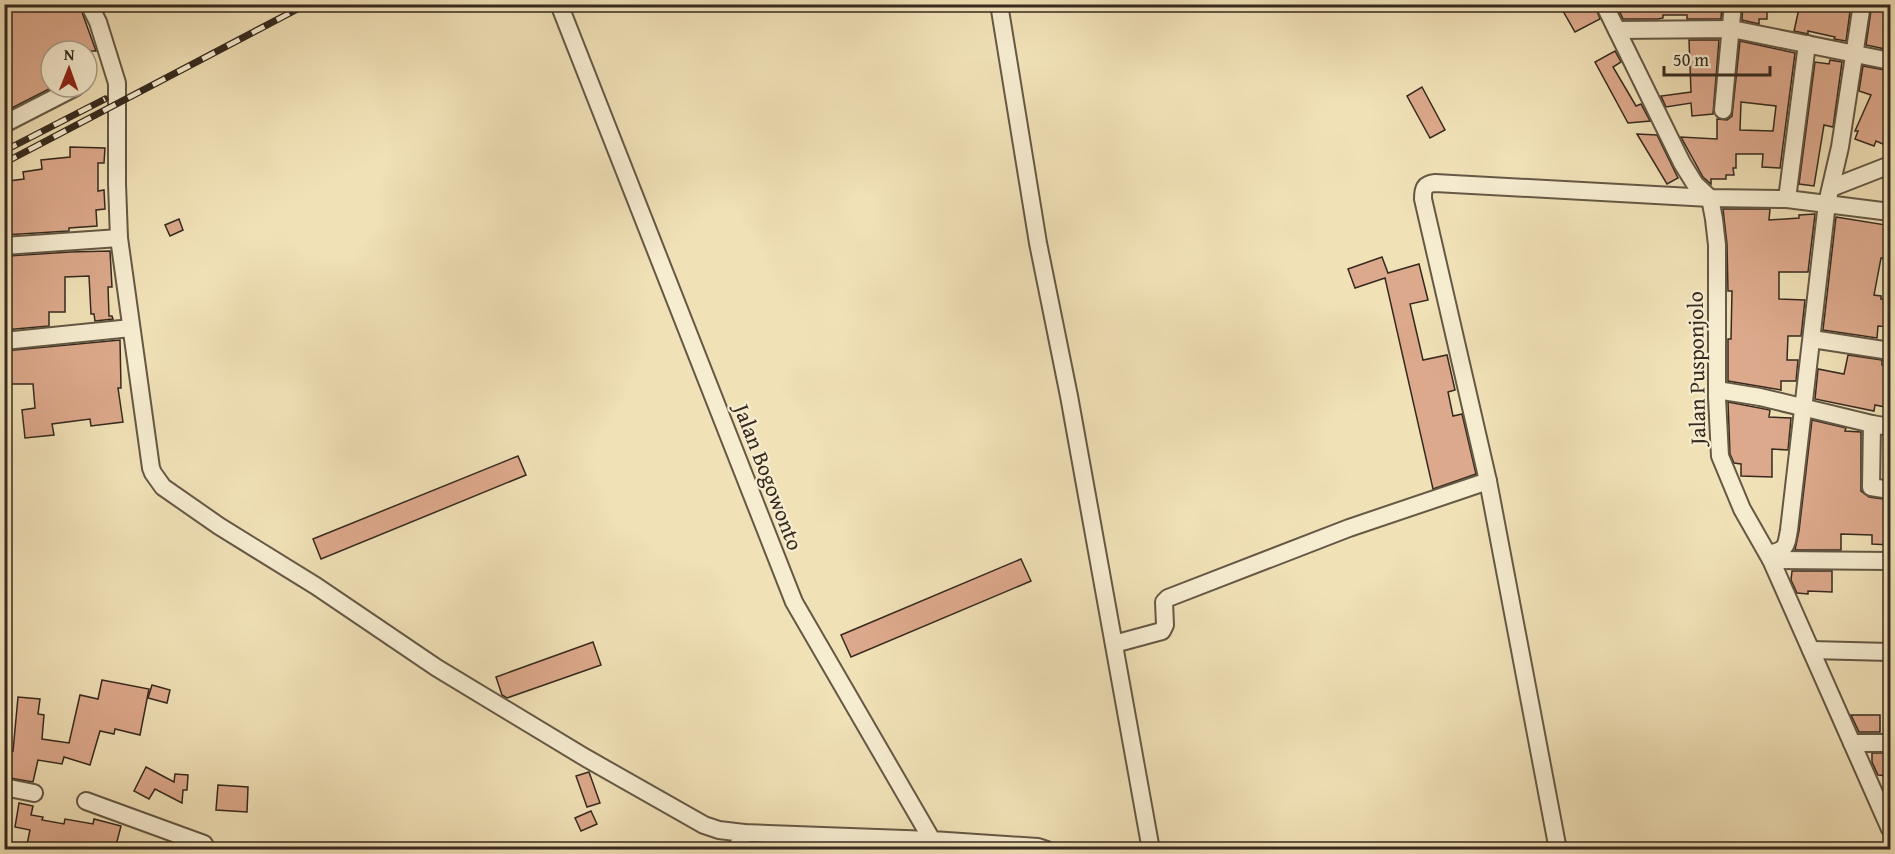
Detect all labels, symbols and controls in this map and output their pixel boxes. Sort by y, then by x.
north arrow [39,39,99,99]
scale bar [1664,39,1770,77]
text: N [64,42,75,66]
text: 50 m [1673,46,1709,73]
street label: Jalan Pusponjolo [1679,291,1713,448]
street label: Jalan Bogowonto [725,396,812,555]

